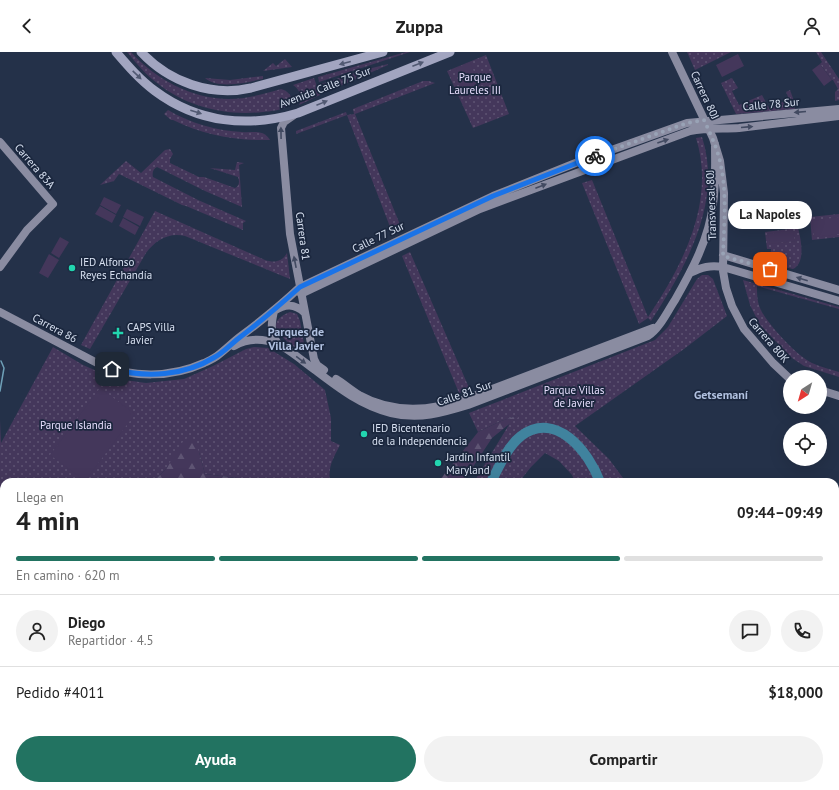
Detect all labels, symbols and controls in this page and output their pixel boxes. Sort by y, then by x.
icon: back [16,15,38,37]
text: Zuppa [396,15,443,38]
icon: person [801,15,823,37]
one-way arrow [339,60,351,66]
one-way arrow [413,61,425,67]
street label: Avenida Calle 75 Sur [277,63,373,111]
street label: Carrera 80J [688,68,722,122]
one-way arrow [132,70,142,80]
park label: Parque Laureles III [449,70,501,97]
street label: Calle 78 Sur [742,95,800,113]
one-way arrow [317,100,329,106]
one-way arrow [191,109,203,115]
one-way arrow [794,109,806,116]
one-way arrow [741,123,753,130]
one-way arrow [278,126,284,139]
courier [575,136,615,176]
one-way arrow [657,137,669,143]
street label: Carrera 83A [12,141,59,192]
icon: bike [584,145,606,167]
street label: Transversal 80J [703,169,719,241]
one-way arrow [535,182,547,188]
callout: La Napoles [728,201,812,229]
text: La Napoles [739,206,801,223]
street label: Carrera 81 [293,211,313,261]
street label: Calle 77 Sur [350,218,407,256]
pin [753,252,787,286]
place label: IED Alfonso Reyes Echandía [80,255,152,282]
one-way arrow [292,256,298,268]
icon: bag [759,258,781,280]
marker: IED Alfonso Reyes Echandía [67,263,77,273]
one-way arrow [795,276,807,282]
street label: Carrera 86 [30,310,80,346]
street label: Carrera 80K [746,314,793,366]
place label: CAPS Villa Javier [126,320,175,347]
district label: Parques de Villa Javier [267,324,325,353]
marker: CAPS Villa Javier [112,327,124,339]
pin [95,352,129,386]
one-way arrow [296,356,307,364]
icon: home [101,358,123,380]
north arrow [783,370,827,414]
map controls [783,370,827,466]
street label: Calle 81 Sur [435,377,493,409]
park label: Parque Villas de Javier [544,383,605,410]
district label: Getsemaní [694,387,749,402]
park label: Parque Islandia [40,418,112,432]
place label: IED Bicentenario de la Independencia [372,421,467,448]
button: locate [783,422,827,466]
marker: IED Bicentenario de la Independencia [359,429,369,439]
place label: Jardín Infantil Maryland [445,450,511,477]
marker: Jardín Infantil Maryland [433,458,443,468]
text: Llega en [16,489,64,506]
text: 09:44–09:49 [737,503,823,522]
text: 4 min [16,504,79,537]
text: En camino · 620 m [16,567,120,584]
button: person [16,610,58,652]
button: chat [729,610,771,652]
button: phone [781,610,823,652]
text: Diego [68,613,105,632]
text: Repartidor · 4.5 [68,632,154,649]
text: Pedido #4011 [16,683,105,702]
text: $18,000 [768,683,823,702]
button: Ayuda [16,736,416,782]
button: Compartir [424,736,823,782]

